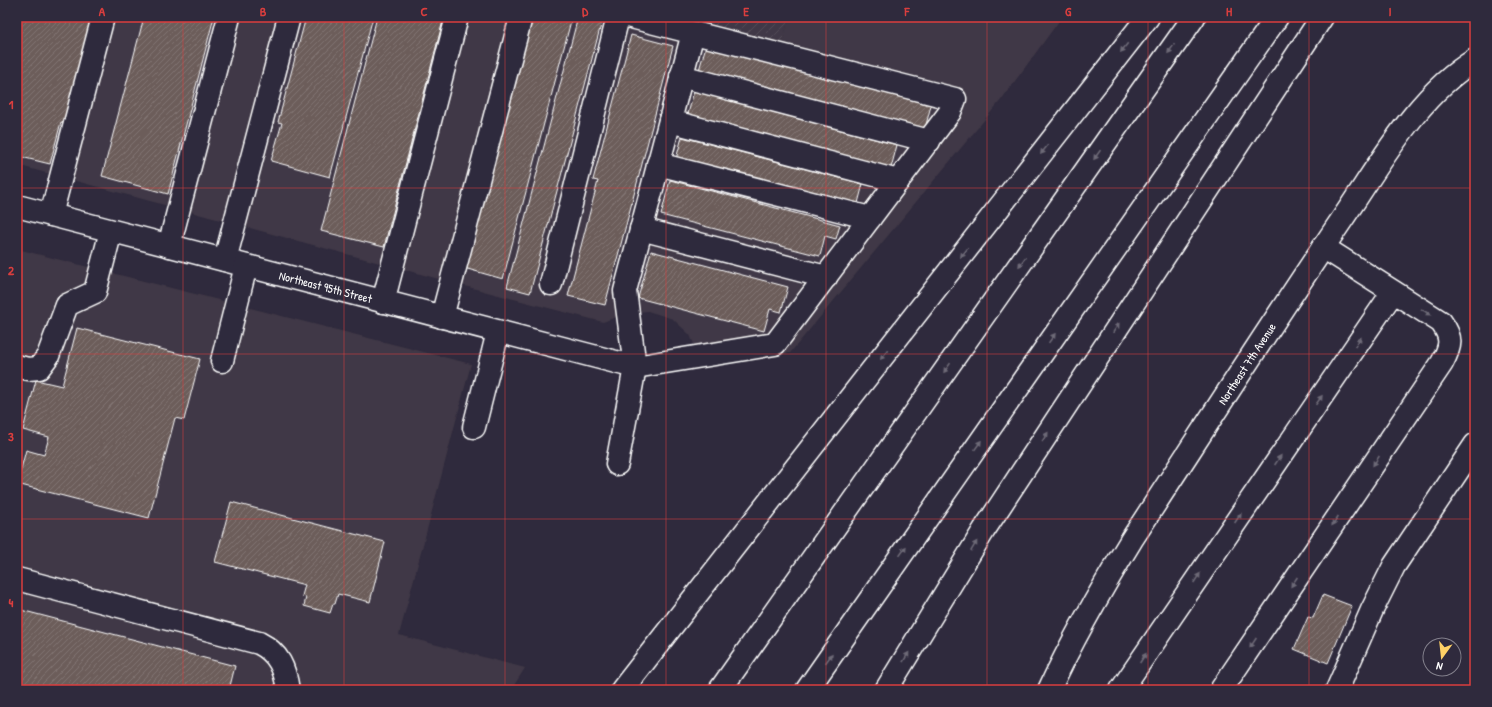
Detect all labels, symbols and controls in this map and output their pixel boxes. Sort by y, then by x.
text: A [99,2,106,20]
text: B [260,2,267,20]
text: C [420,2,428,20]
text: D [582,2,589,20]
text: E [743,2,749,20]
text: F [904,2,911,20]
text: G [1065,2,1072,20]
text: H [1226,2,1232,20]
text: I [1388,2,1392,20]
one-way arrow [1119,42,1128,53]
one-way arrow [1167,44,1175,54]
text: 1 [9,95,14,113]
one-way arrow [1039,145,1048,156]
one-way arrow [1092,150,1101,161]
one-way arrow [959,247,968,258]
one-way arrow [1018,256,1026,267]
text: 2 [8,261,15,279]
street label: Northeast 95th Street [277,266,375,307]
one-way arrow [1420,309,1432,316]
street label: Northeast 7th Avenue [1213,319,1280,408]
one-way arrow [1112,323,1120,334]
one-way arrow [1048,333,1056,343]
one-way arrow [1354,337,1362,347]
one-way arrow [879,350,888,361]
one-way arrow [943,363,951,373]
one-way arrow [1315,395,1323,405]
text: 3 [8,427,14,445]
one-way arrow [1041,432,1049,442]
one-way arrow [974,439,982,450]
one-way arrow [1274,455,1282,465]
one-way arrow [1372,456,1380,466]
one-way arrow [1234,513,1242,523]
one-way arrow [1331,516,1339,526]
one-way arrow [970,540,977,552]
one-way arrow [899,546,907,556]
one-way arrow [1194,572,1201,583]
one-way arrow [1290,577,1298,587]
text: 4 [9,593,14,611]
north arrow [1422,637,1462,677]
one-way arrow [1249,638,1257,648]
one-way arrow [902,652,910,662]
one-way arrow [825,653,833,663]
one-way arrow [1139,653,1147,663]
text: N [1435,659,1444,674]

